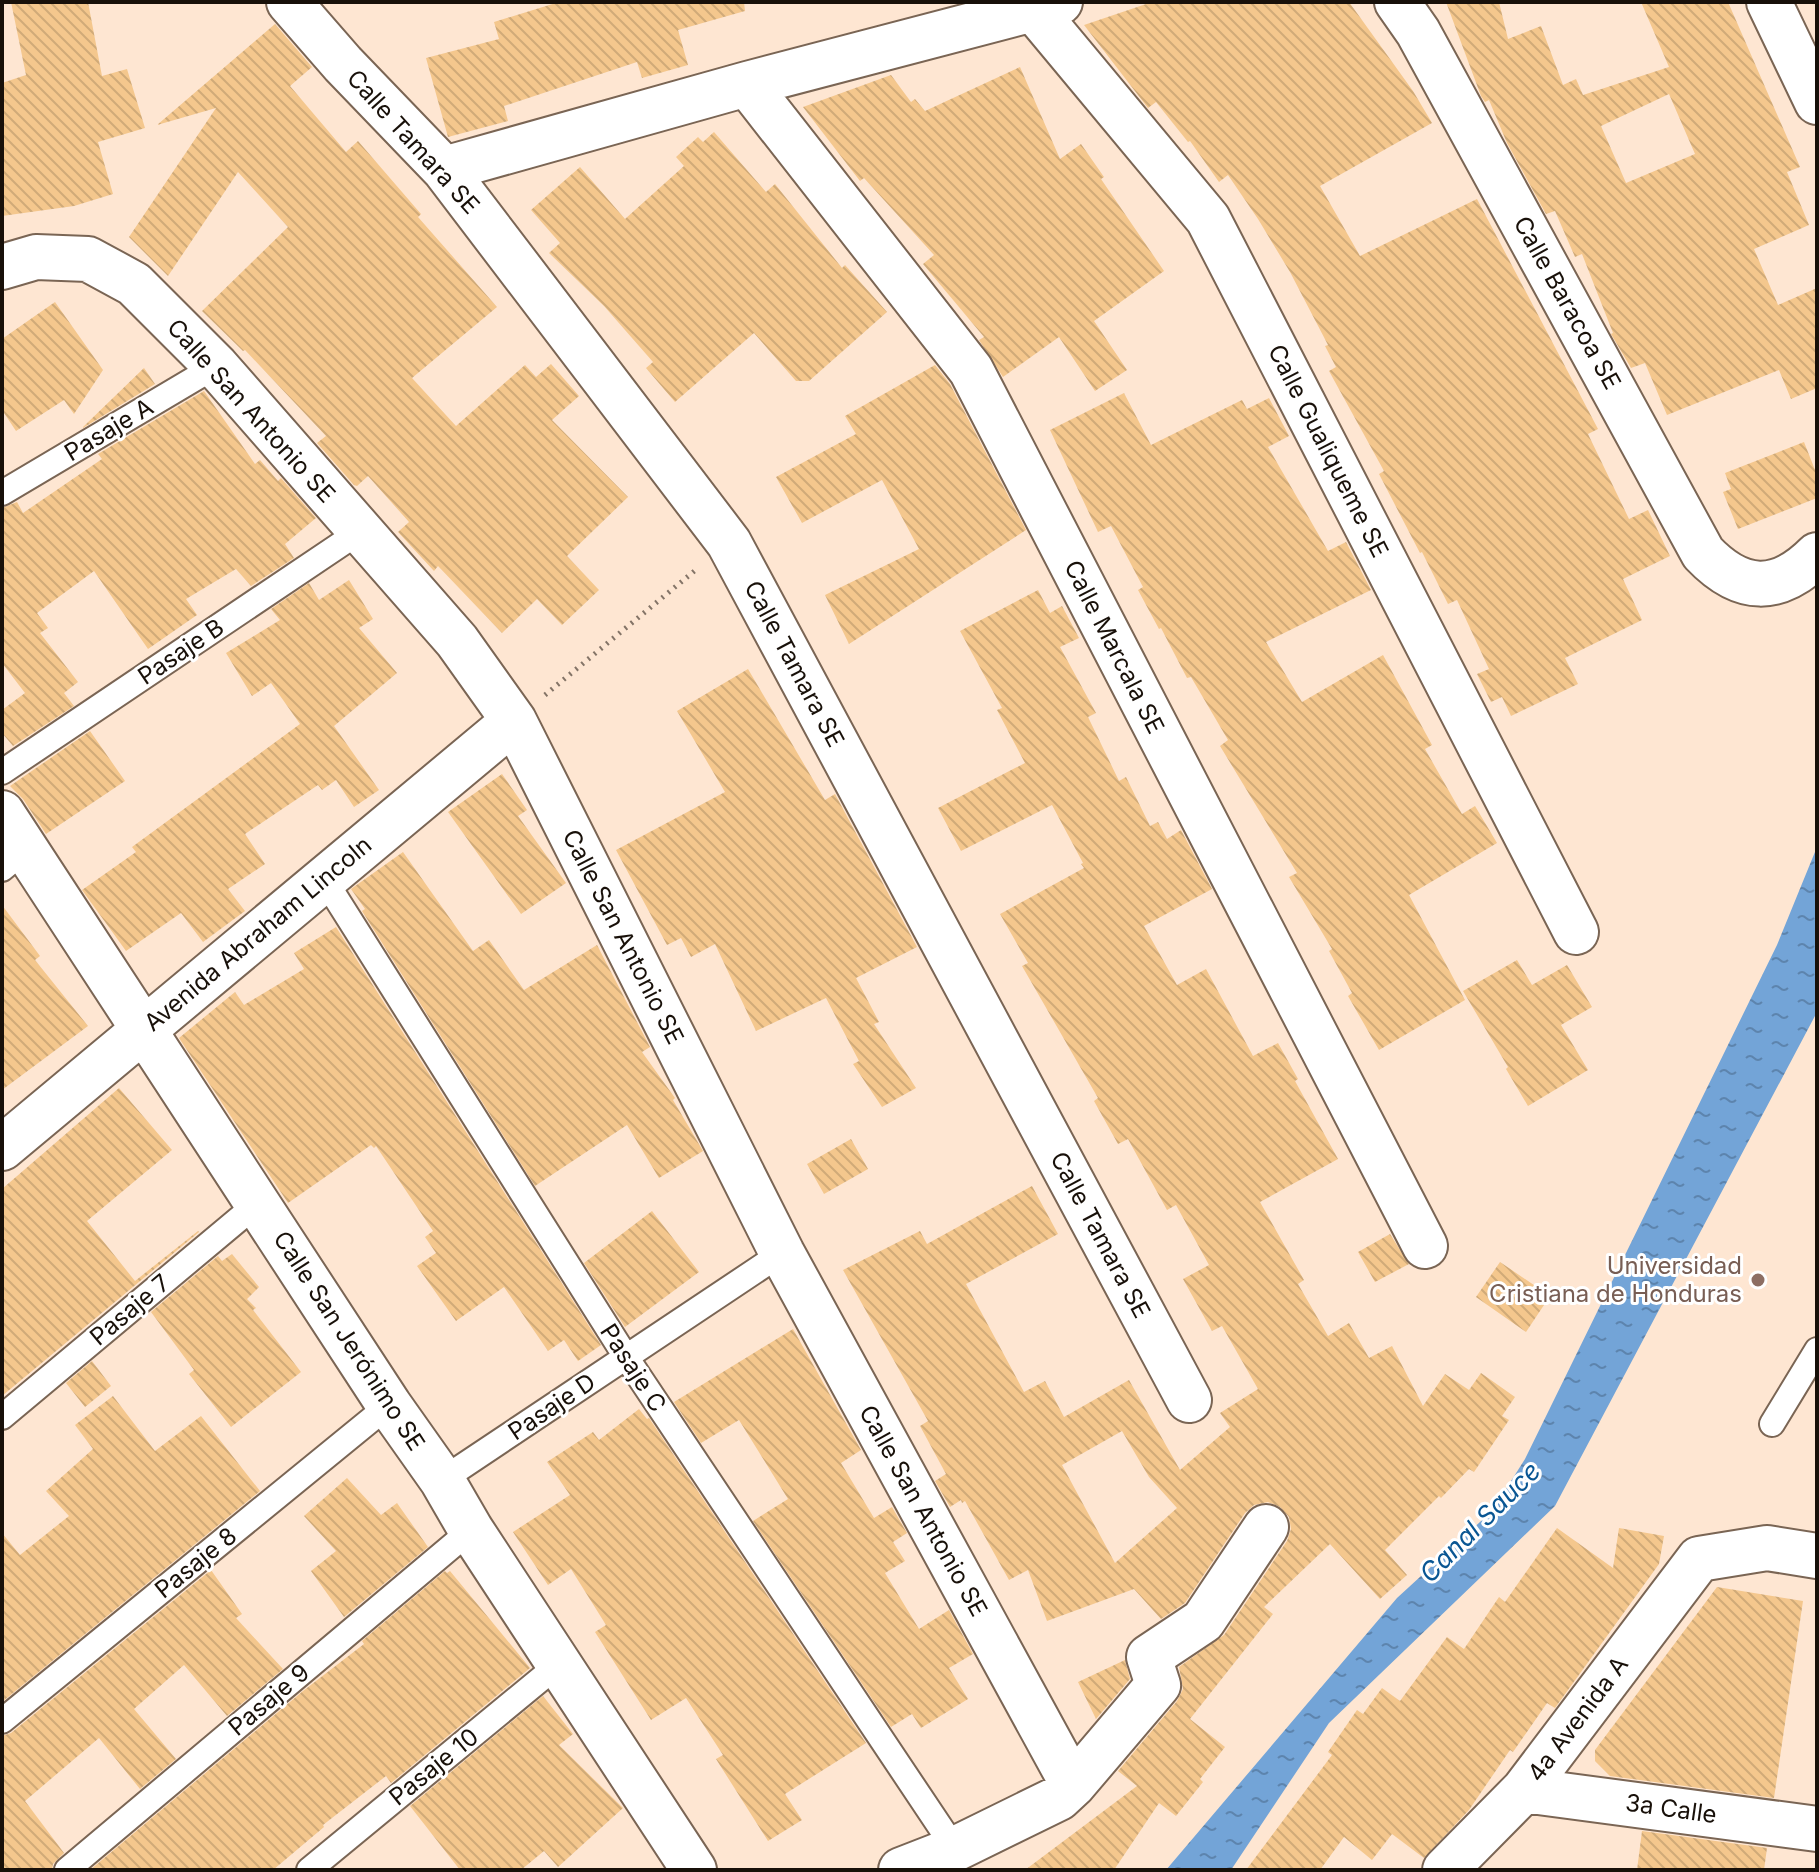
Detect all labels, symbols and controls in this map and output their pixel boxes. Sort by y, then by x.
street label: Calle Tamara SE [341,64,486,220]
street label: Calle Baracoa SE [1508,211,1627,394]
street label: Calle San Antonio SE [161,313,341,508]
street label: Calle Gualiqueme SE [1262,339,1395,562]
street label: Pasaje A [59,392,158,467]
street label: Calle Marcala SE [1058,555,1171,738]
street label: Calle Tamara SE [738,576,850,752]
street label: Pasaje B [132,612,229,691]
street label: Calle San Antonio SE [557,825,690,1049]
street label: Avenida Abraham Lincoln [138,830,377,1037]
street label: Calle Tamara SE [1044,1147,1156,1323]
street label: Calle San Jerónimo SE [268,1226,431,1456]
place label: Universidad Cristiana de Honduras [1489,1251,1742,1308]
street label: Pasaje 7 [84,1268,175,1351]
marker: Universidad Cristiana de Honduras [1749,1271,1767,1289]
street label: Pasaje C [594,1318,673,1417]
street label: Pasaje D [503,1367,601,1446]
street label: Calle San Antonio SE [853,1400,994,1621]
water label: Canal Sauce [1413,1455,1546,1588]
street label: Pasaje 8 [149,1521,242,1604]
street label: 4a Avenida A [1521,1650,1634,1787]
street label: Pasaje 9 [222,1658,315,1742]
street label: Pasaje 10 [383,1722,484,1811]
street label: 3a Calle [1624,1788,1718,1829]

